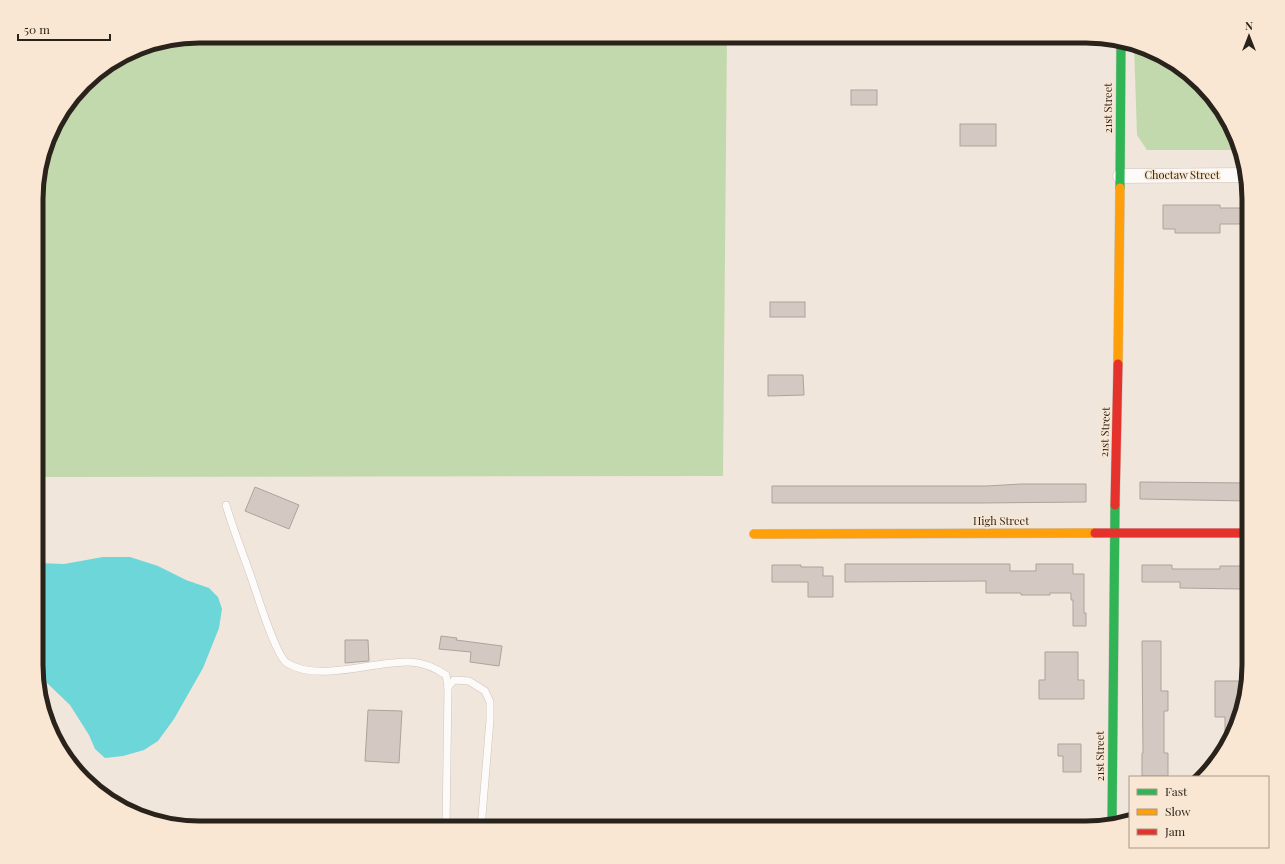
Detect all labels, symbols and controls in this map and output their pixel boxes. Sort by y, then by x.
scale bar [18,16,110,42]
north arrow [1229,16,1269,56]
text: N [1245,18,1253,33]
text: 50 m [24,21,50,37]
street label: 21st Street [1100,83,1115,133]
street label: Choctaw Street [1144,167,1220,182]
street label: 21st Street [1096,407,1113,457]
street label: High Street [973,513,1029,528]
street label: 21st Street [1092,731,1107,781]
legend [1129,776,1269,848]
text: Fast [1165,783,1188,799]
text: Slow [1165,803,1191,819]
text: Jam [1164,823,1186,839]

